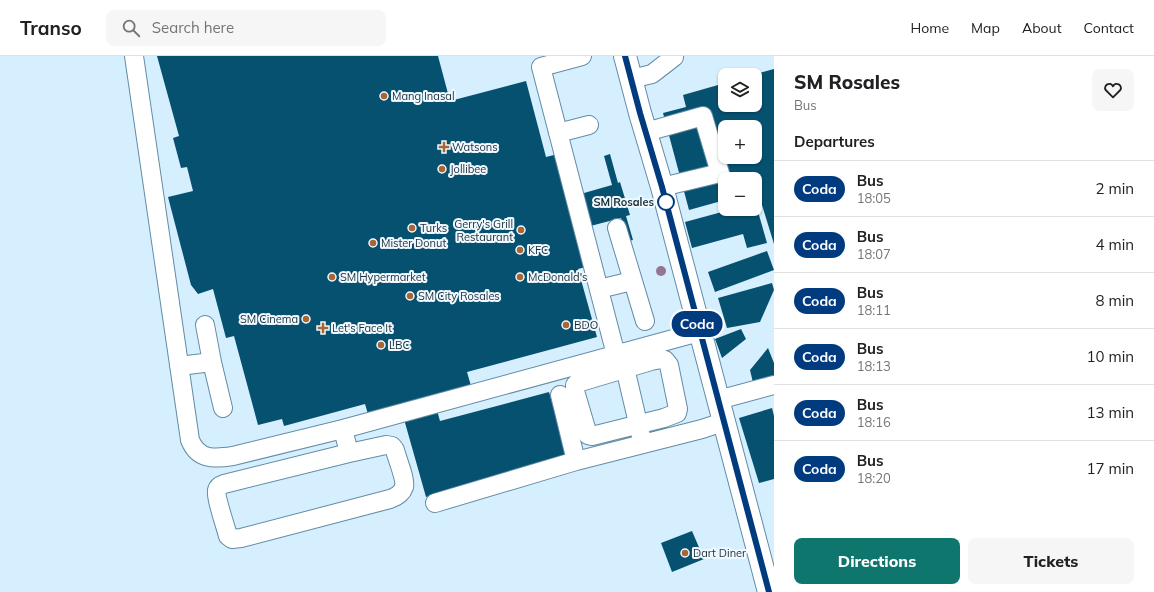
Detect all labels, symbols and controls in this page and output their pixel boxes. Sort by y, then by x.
search box [106,10,386,46]
text: Transo [20,16,82,40]
icon: search [120,17,142,39]
text: Search here [152,18,234,37]
text: Home [910,19,949,37]
text: Map [971,19,1000,37]
text: About [1022,19,1062,37]
text: Contact [1084,19,1134,37]
map controls [718,68,762,216]
button: layers [718,68,762,112]
button: heart [1092,69,1134,111]
text: SM Rosales [794,70,900,94]
place label: Mang Inasal [392,89,455,103]
marker: Mang Inasal [379,91,389,101]
text: Bus [794,97,817,113]
button: + [718,120,762,164]
text: Departures [794,132,875,151]
place label: Watsons [452,140,498,154]
marker: Watsons [439,142,449,152]
place label: Jollibee [450,162,486,176]
marker: Jollibee [437,164,447,174]
text: Bus [857,171,884,190]
button: − [718,172,762,216]
text: 2 min [1096,179,1134,198]
text: Coda [802,180,837,198]
text: 18:05 [857,190,891,206]
marker: SM Rosales [657,193,675,211]
place label: SM Rosales [593,195,654,209]
place label: Gerry's Grill Restaurant [454,217,513,244]
place label: Turks [420,221,447,235]
marker: Turks [407,223,417,233]
marker: Gerry's Grill Restaurant [516,225,526,235]
text: Bus [857,227,884,246]
text: 4 min [1096,235,1134,254]
place label: Mister Donut [381,236,446,250]
text: Coda [802,236,837,254]
marker: Mister Donut [368,238,378,248]
place label: KFC [528,243,549,257]
marker: KFC [515,245,525,255]
text: 18:07 [857,246,891,262]
place label: SM Hypermarket [340,270,426,284]
place label: McDonald's [528,270,588,284]
marker: SM Hypermarket [327,272,337,282]
marker: McDonald's [515,272,525,282]
text: Bus [857,283,884,302]
place label: SM City Rosales [418,289,500,303]
marker: SM City Rosales [405,291,415,301]
text: 8 min [1096,291,1134,310]
text: Coda [802,292,837,310]
text: 18:11 [857,302,891,318]
line badge: Coda [669,311,725,337]
place label: SM Cinema [240,312,298,326]
marker: SM Cinema [301,314,311,324]
text: Coda [680,315,714,333]
place label: BDO [574,318,598,332]
marker: BDO [561,320,571,330]
place label: Let's Face It [332,321,392,335]
marker: Let's Face It [317,322,329,334]
place label: LBC [389,338,410,352]
text: Bus [857,339,884,358]
marker: LBC [376,340,386,350]
text: 10 min [1087,347,1134,366]
text: Coda [802,348,837,366]
text: 18:13 [857,358,891,374]
text: Bus [857,395,884,414]
text: 13 min [1087,403,1134,422]
text: Coda [802,404,837,422]
text: 18:16 [857,414,891,430]
text: Bus [857,451,884,470]
text: 17 min [1087,459,1134,478]
text: Coda [802,460,837,478]
text: 18:20 [857,470,891,486]
button: Directions [794,538,960,584]
button: Tickets [968,538,1134,584]
place label: Dart Diner [693,546,746,560]
marker: Dart Diner [680,548,690,558]

